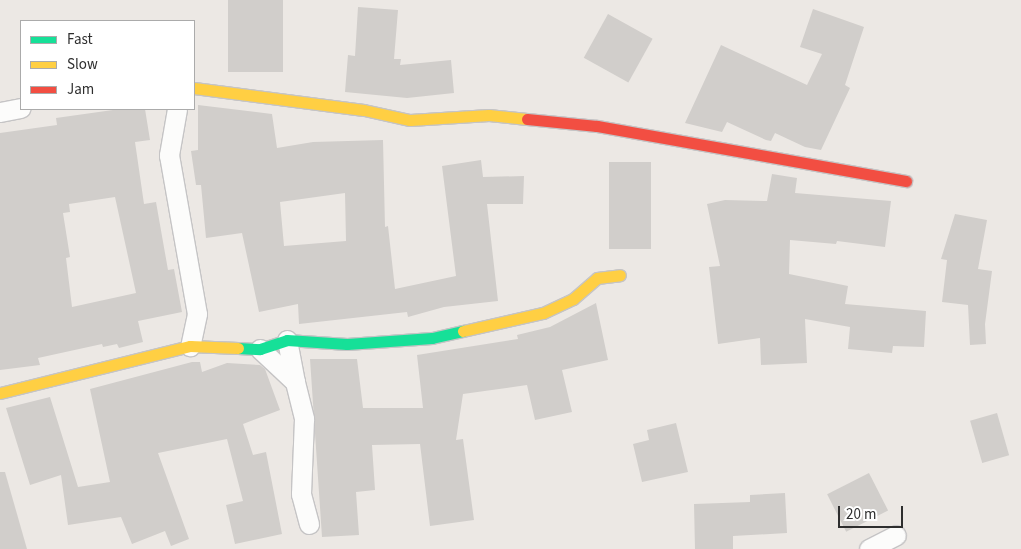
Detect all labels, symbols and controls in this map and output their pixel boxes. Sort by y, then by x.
legend [20,20,195,110]
text: Fast [67,29,93,50]
text: Slow [67,54,98,75]
text: Jam [67,79,94,100]
scale bar [841,496,906,528]
text: 20 m [846,504,876,525]

